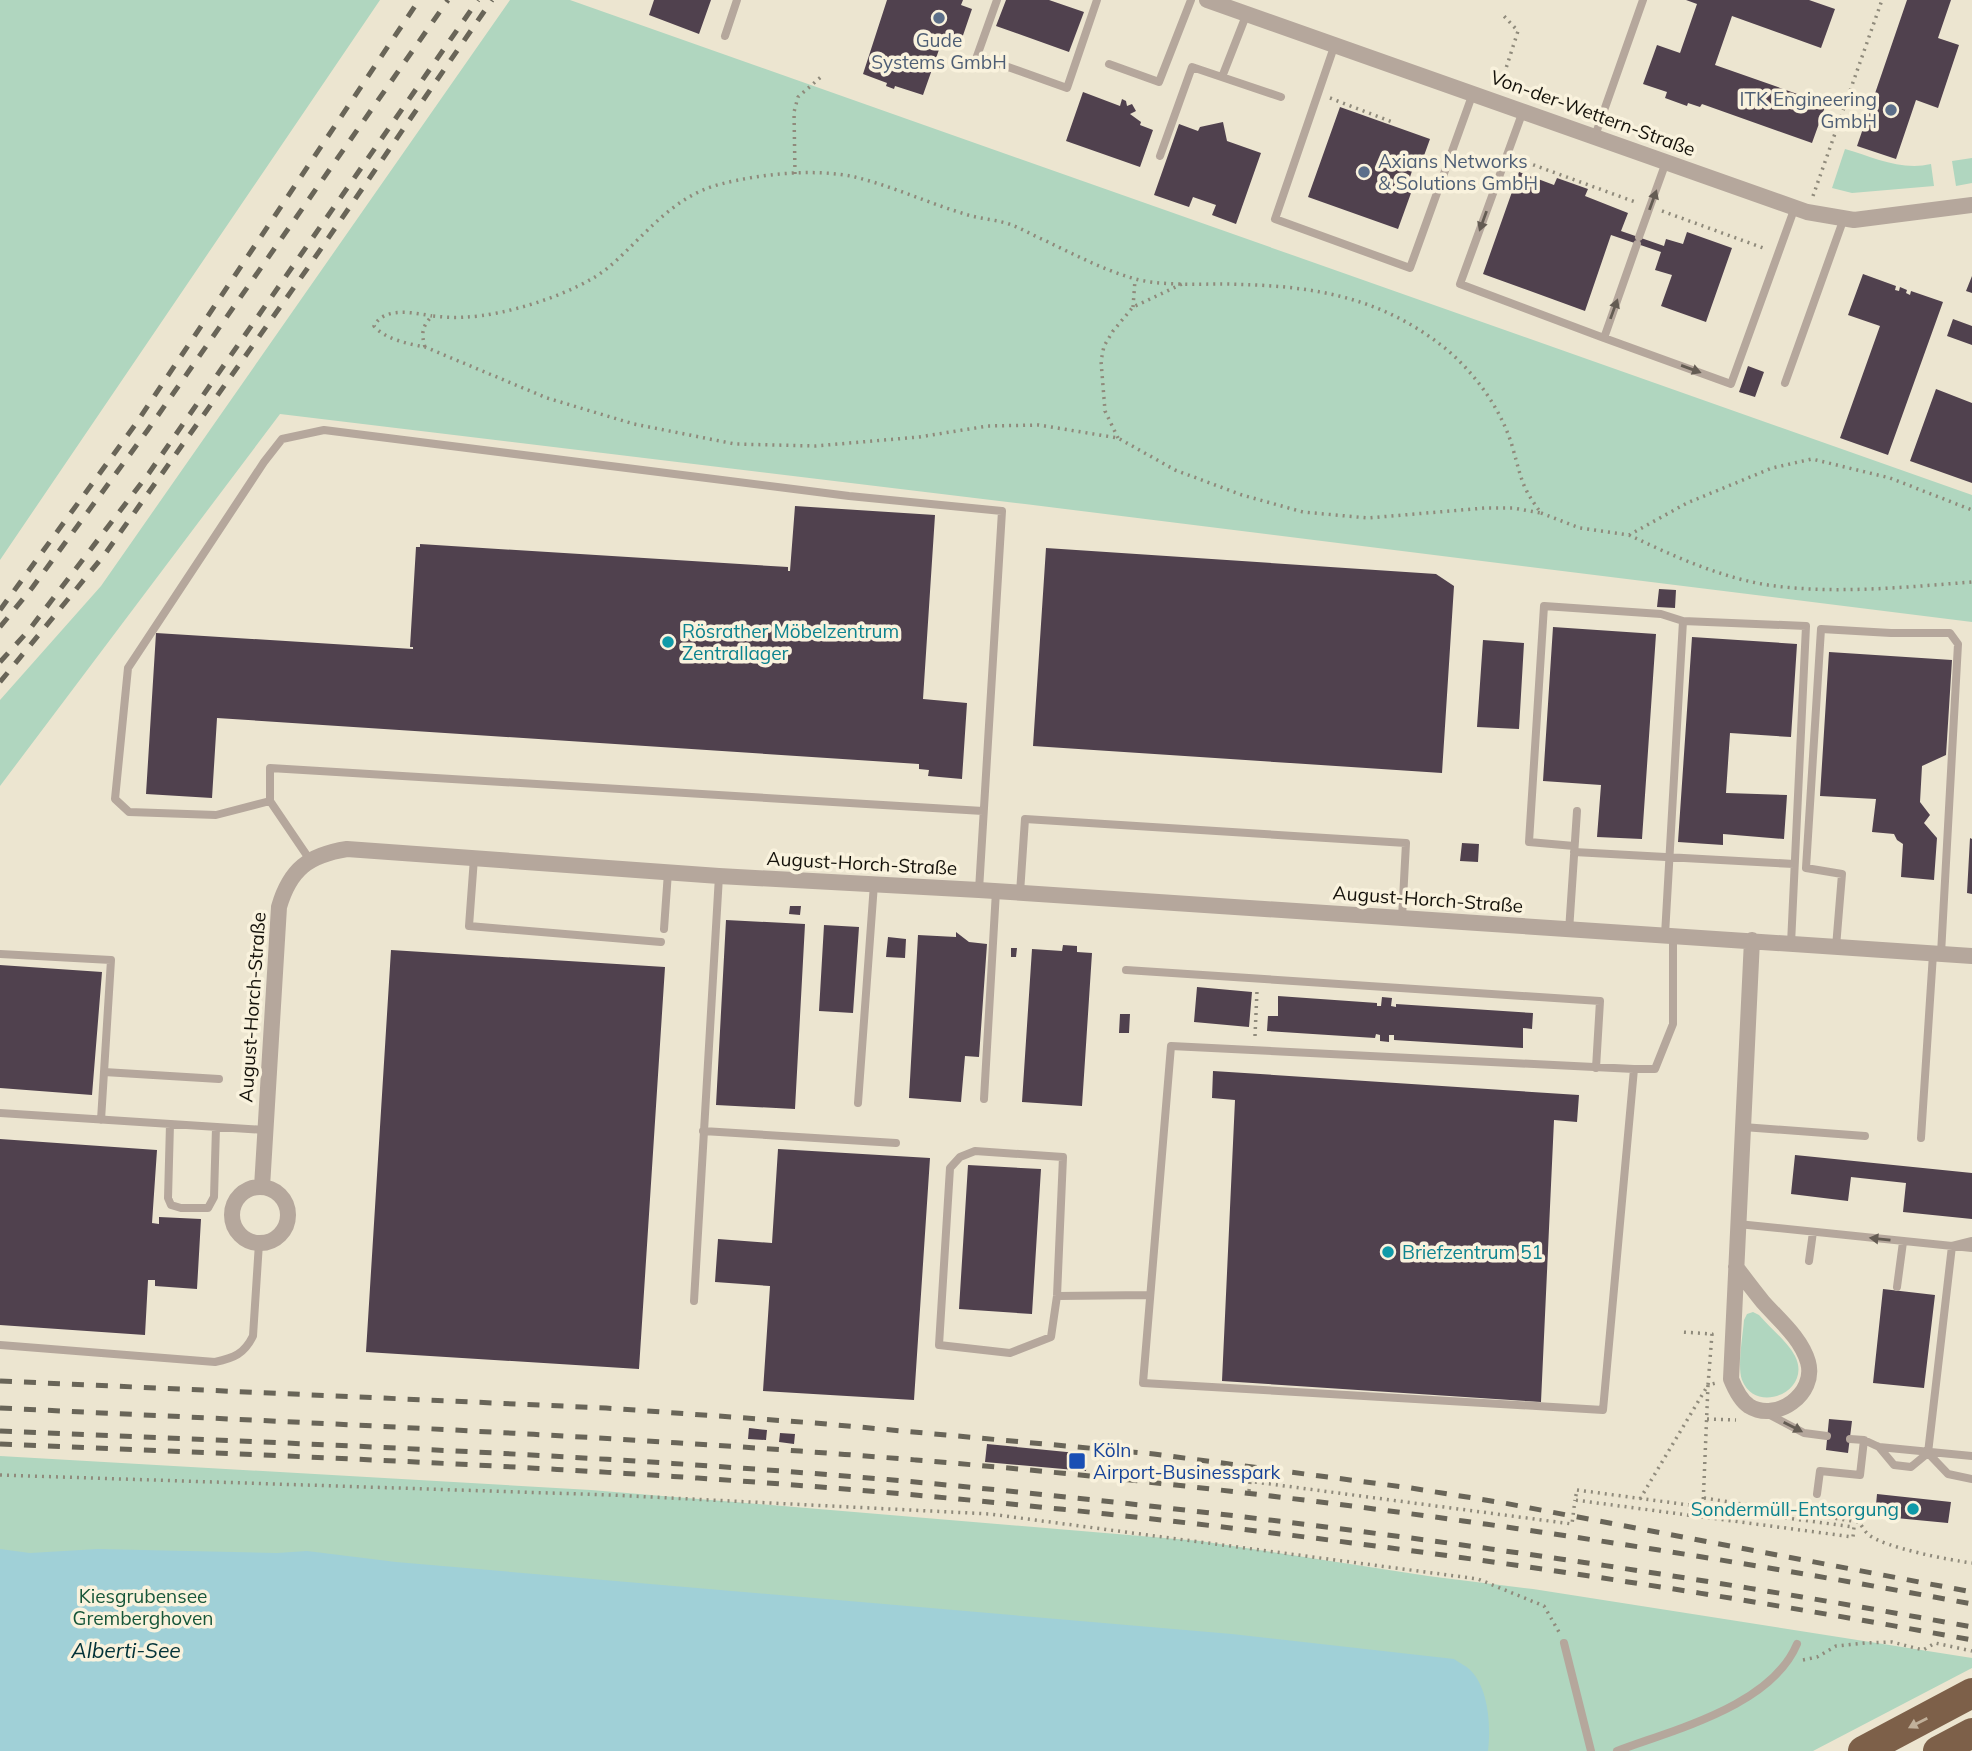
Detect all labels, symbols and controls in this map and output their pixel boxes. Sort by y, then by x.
marker: Gude Systems GmbH [931,10,947,26]
place label: Gude Systems GmbH [871,28,1007,74]
street label: Von-der-Wettern-Straße [1487,65,1699,161]
place label: ITK Engineering GmbH [1739,87,1877,133]
marker: ITK Engineering GmbH [1883,102,1899,118]
place label: Axians Networks & Solutions GmbH [1378,149,1538,195]
marker: Axians Networks & Solutions GmbH [1356,164,1372,180]
one-way arrow [1648,189,1659,210]
one-way arrow [1477,211,1488,232]
one-way arrow [1609,299,1620,320]
one-way arrow [1681,364,1702,375]
place label: Rösrather Möbelzentrum Zentrallager [682,619,899,665]
marker: Rösrather Möbelzentrum Zentrallager [660,634,676,650]
street label: August-Horch-Straße [766,846,958,880]
street label: August-Horch-Straße [1332,880,1524,918]
street label: August-Horch-Straße [233,911,271,1103]
one-way arrow [1869,1233,1891,1244]
place label: Briefzentrum 51 [1402,1240,1543,1264]
marker: Briefzentrum 51 [1380,1244,1396,1260]
one-way arrow [1783,1422,1803,1433]
place label: Köln Airport-Businesspark [1093,1438,1280,1484]
marker: Köln Airport-Businesspark [1067,1451,1087,1471]
place label: Sondermüll-Entsorgung [1691,1497,1899,1521]
marker: Sondermüll-Entsorgung [1905,1501,1921,1517]
park label: Kiesgrubensee Gremberghoven [73,1584,213,1630]
water label: Alberti-See [70,1637,181,1663]
one-way arrow [1908,1717,1928,1728]

